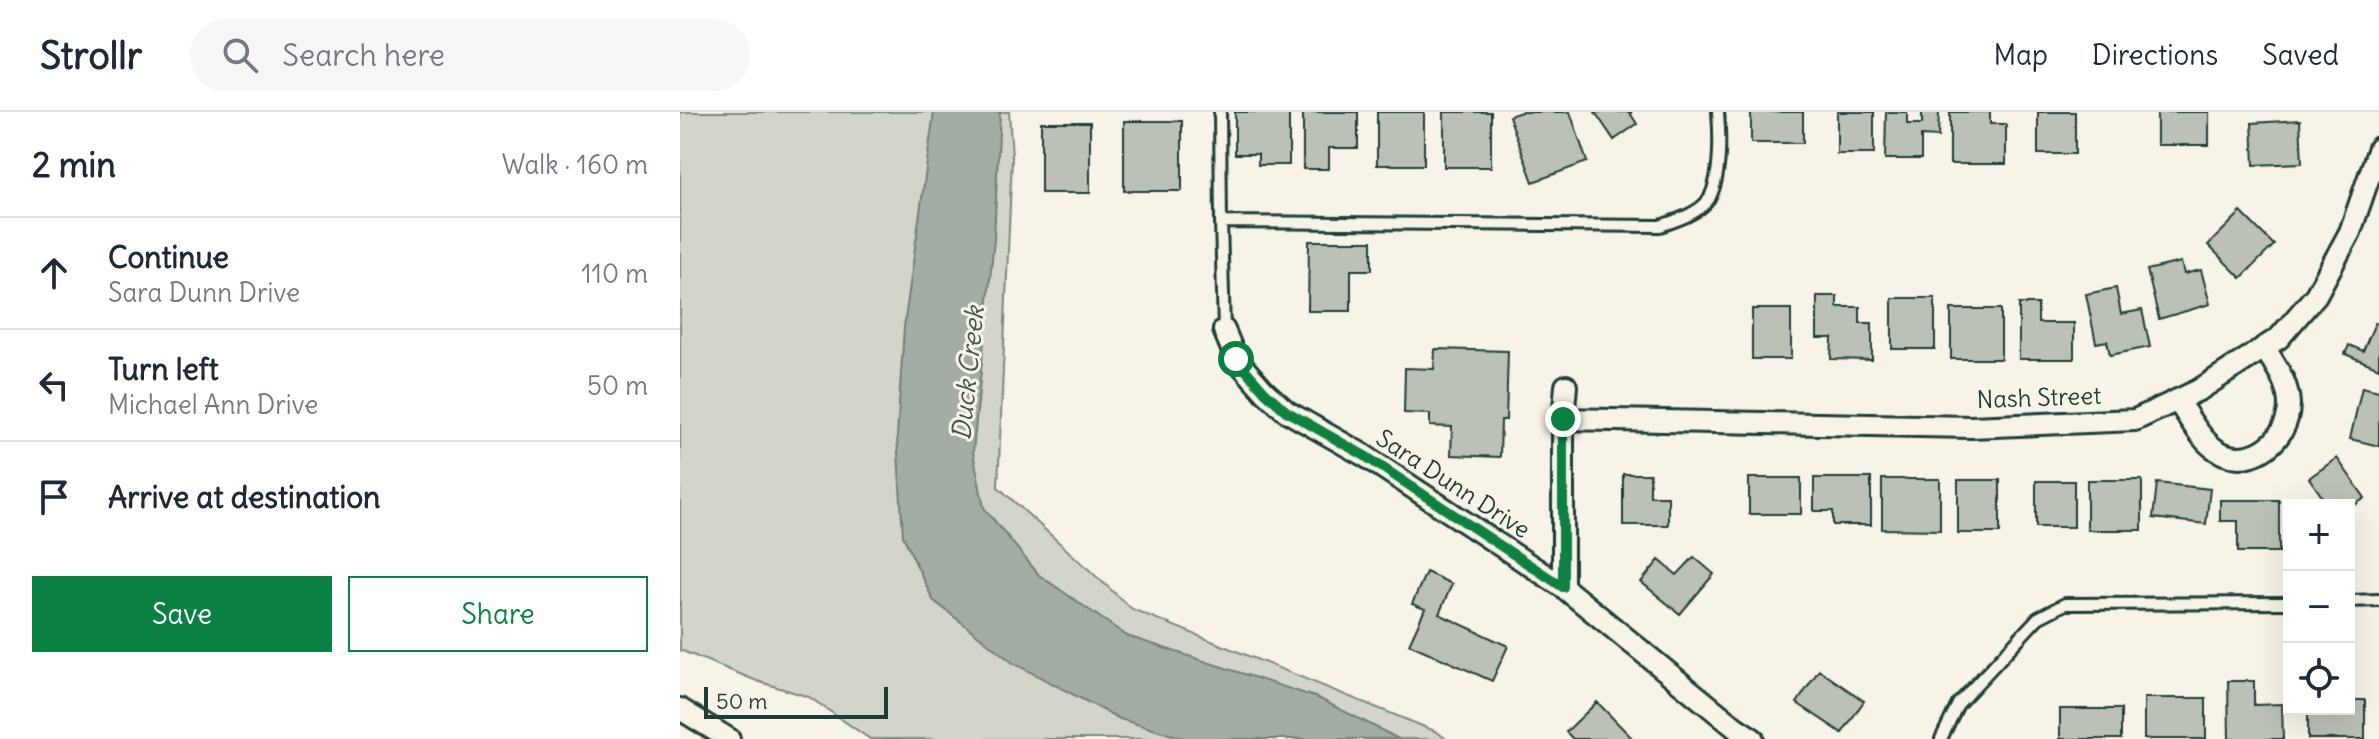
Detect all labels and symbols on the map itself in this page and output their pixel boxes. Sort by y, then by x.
water label: Duck Creek [944,303,991,441]
route start [1218,341,1254,377]
street label: Nash Street [1976,380,2102,414]
route end [1545,401,1581,437]
street label: Sara Dunn Drive [1371,422,1536,544]
scale bar [704,683,888,719]

